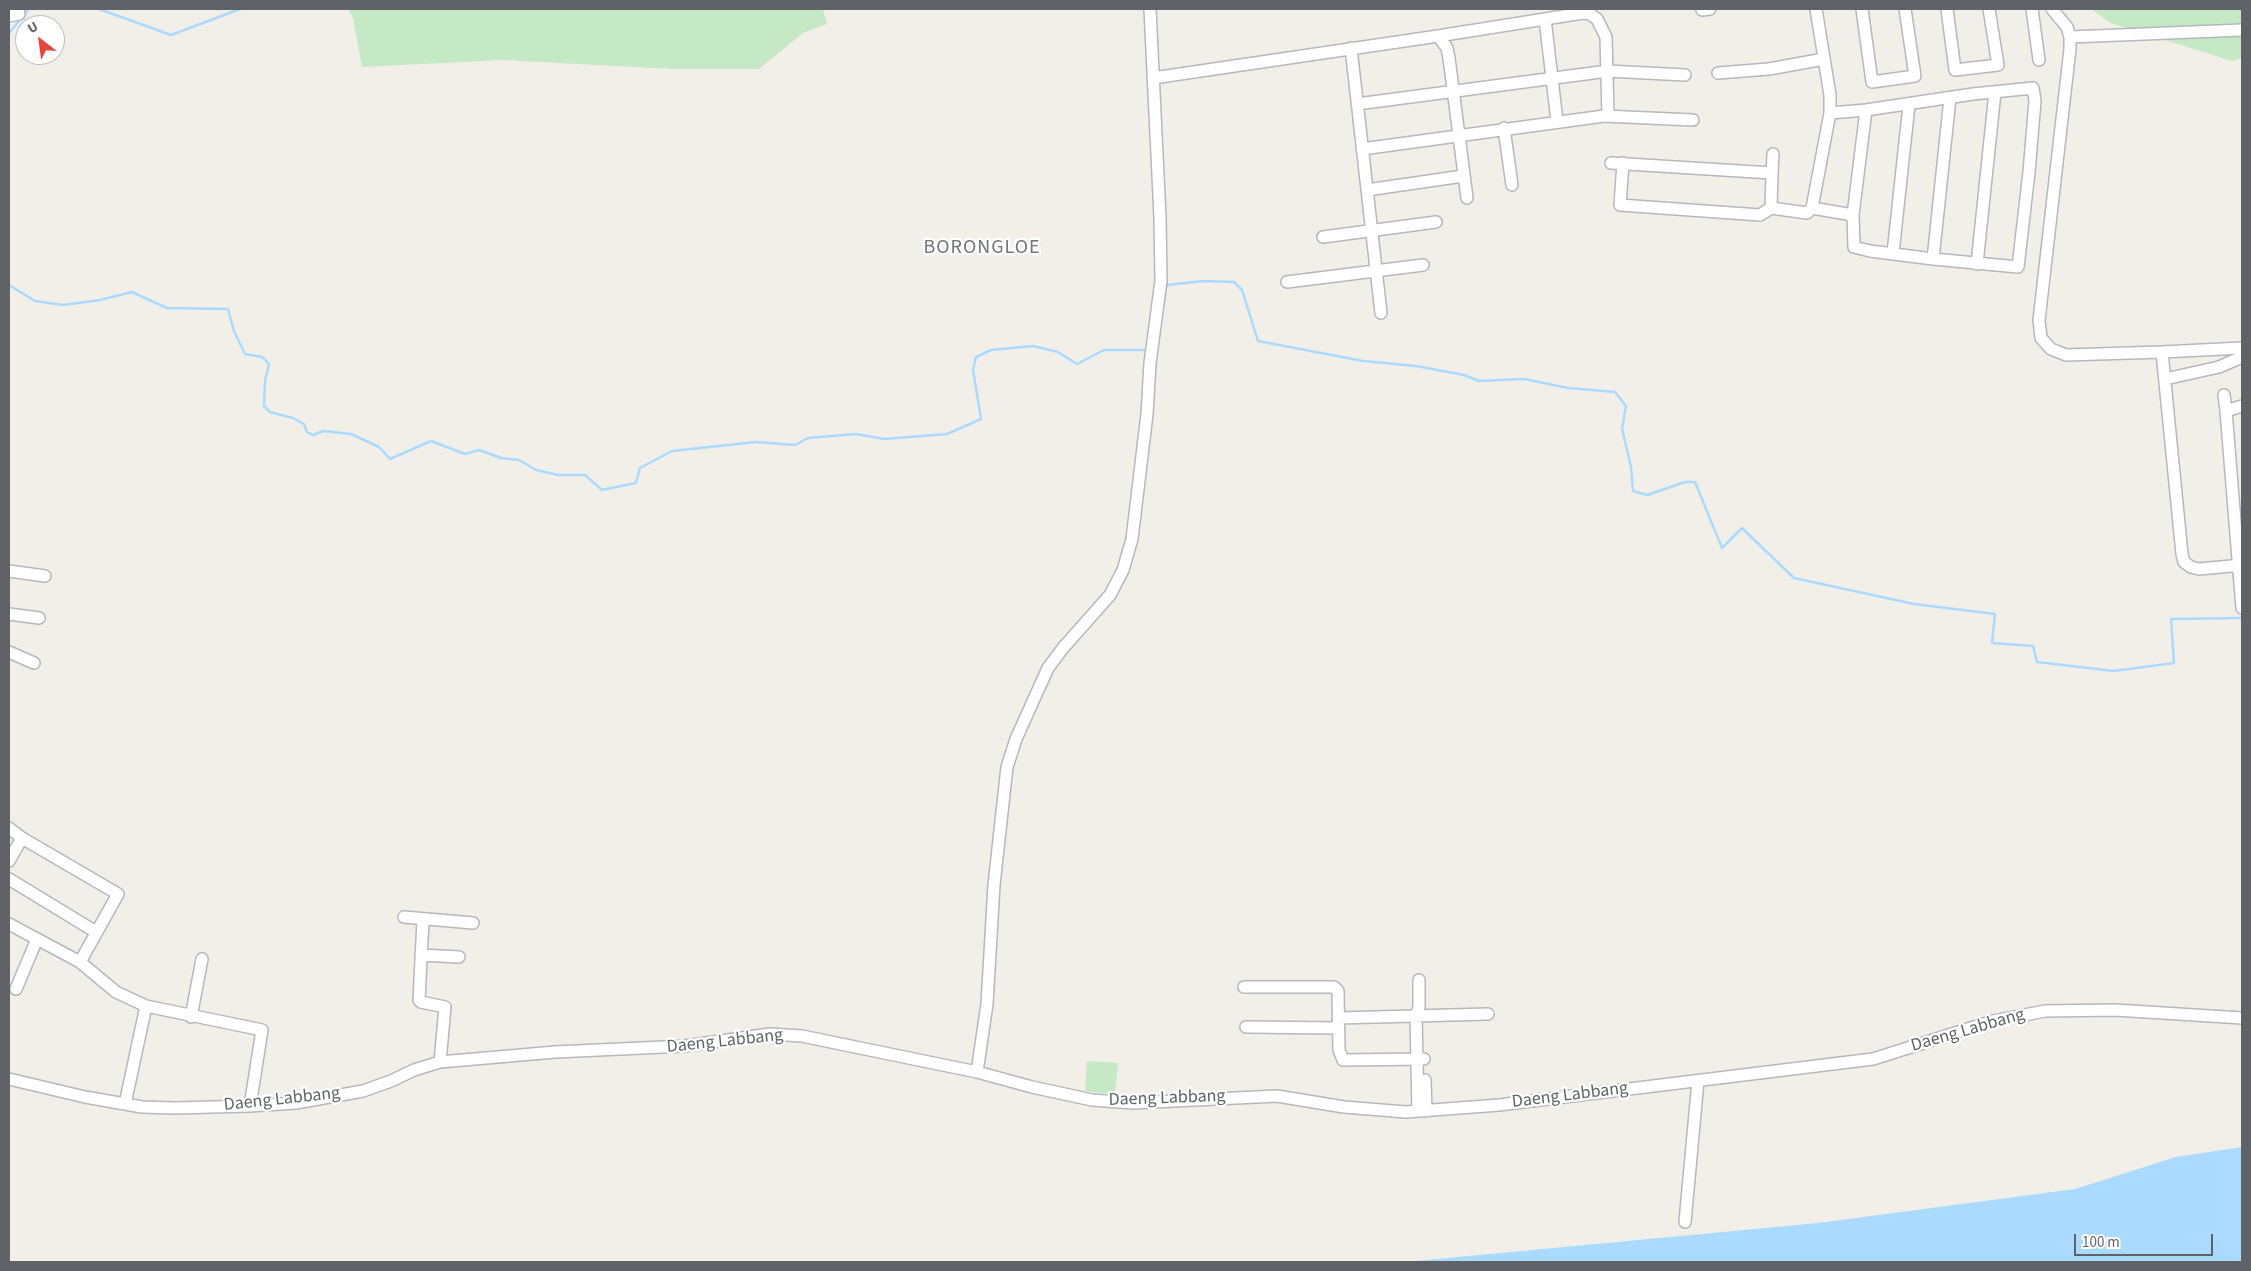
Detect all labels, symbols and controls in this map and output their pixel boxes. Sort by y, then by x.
north arrow [15,15,65,65]
text: U [24,17,42,39]
district label: BORONGLOE [922,237,1042,261]
street label: Daeng Labbang [1909,1004,2027,1058]
street label: Daeng Labbang [666,1025,784,1059]
street label: Daeng Labbang [1511,1078,1629,1114]
street label: Daeng Labbang [223,1083,341,1117]
street label: Daeng Labbang [1108,1086,1226,1112]
scale bar [2076,1224,2215,1256]
text: 100 m [2082,1232,2120,1253]

